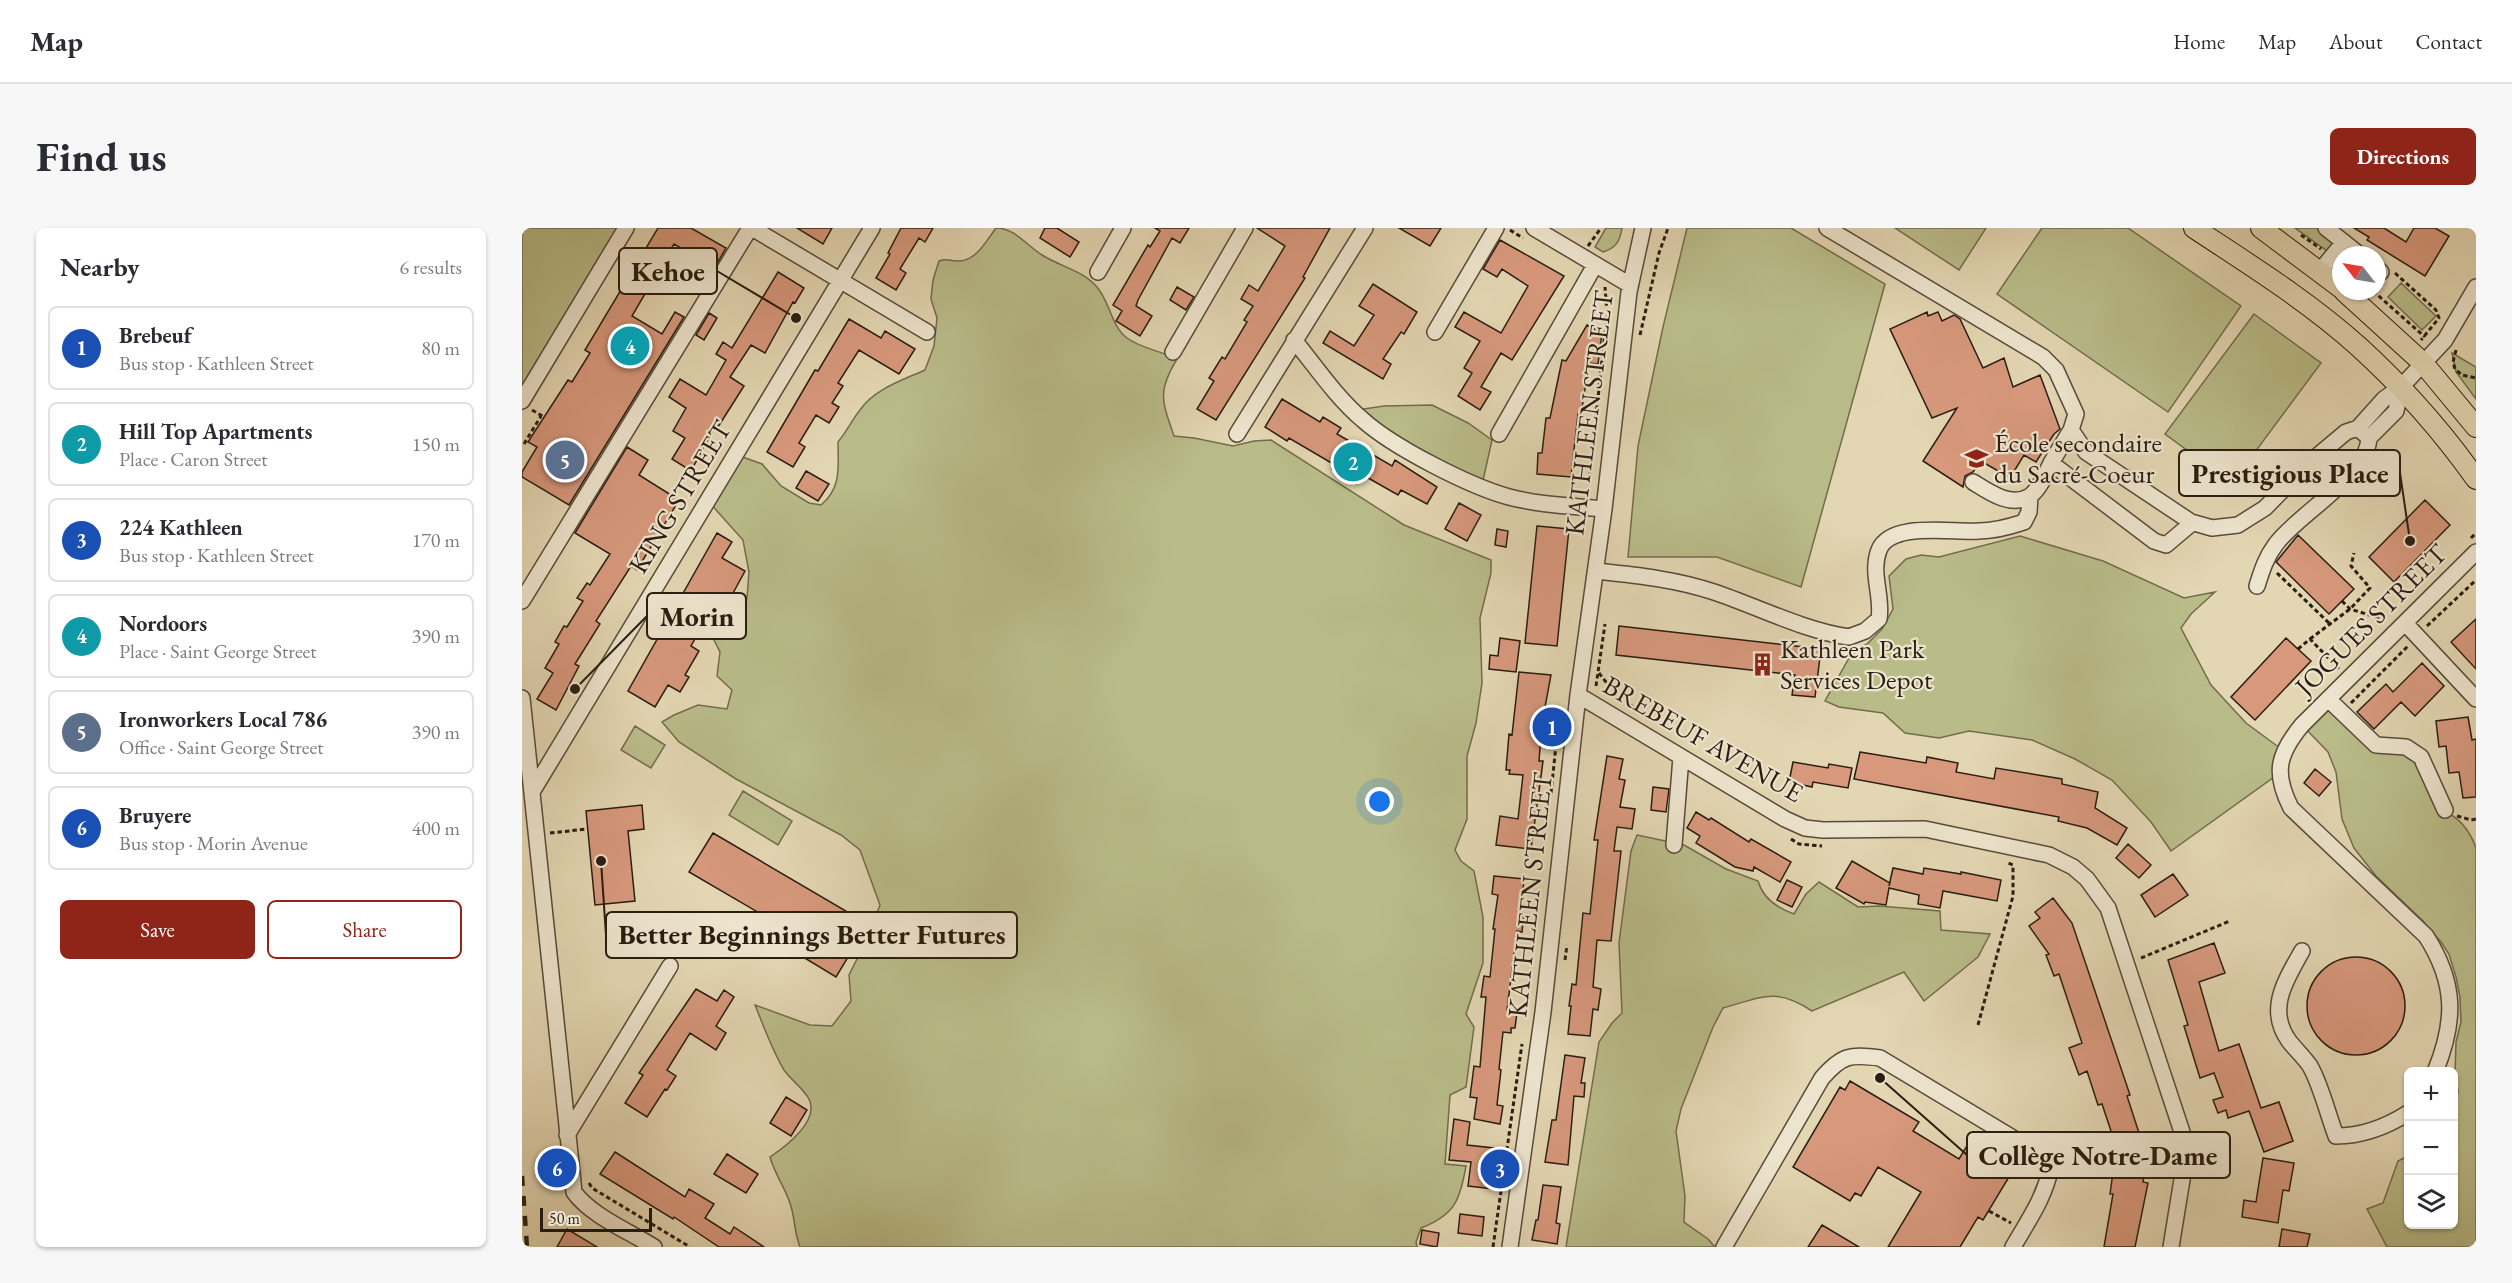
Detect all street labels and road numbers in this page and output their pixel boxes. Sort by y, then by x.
street label: KATHLEEN STREET [1556,288,1621,537]
street label: KING STREET [620,413,739,580]
street label: JOGUES STREET [2286,536,2455,705]
street label: BREBEUF AVENUE [1597,667,1810,810]
street label: KATHLEEN STREET [1499,770,1560,1019]

